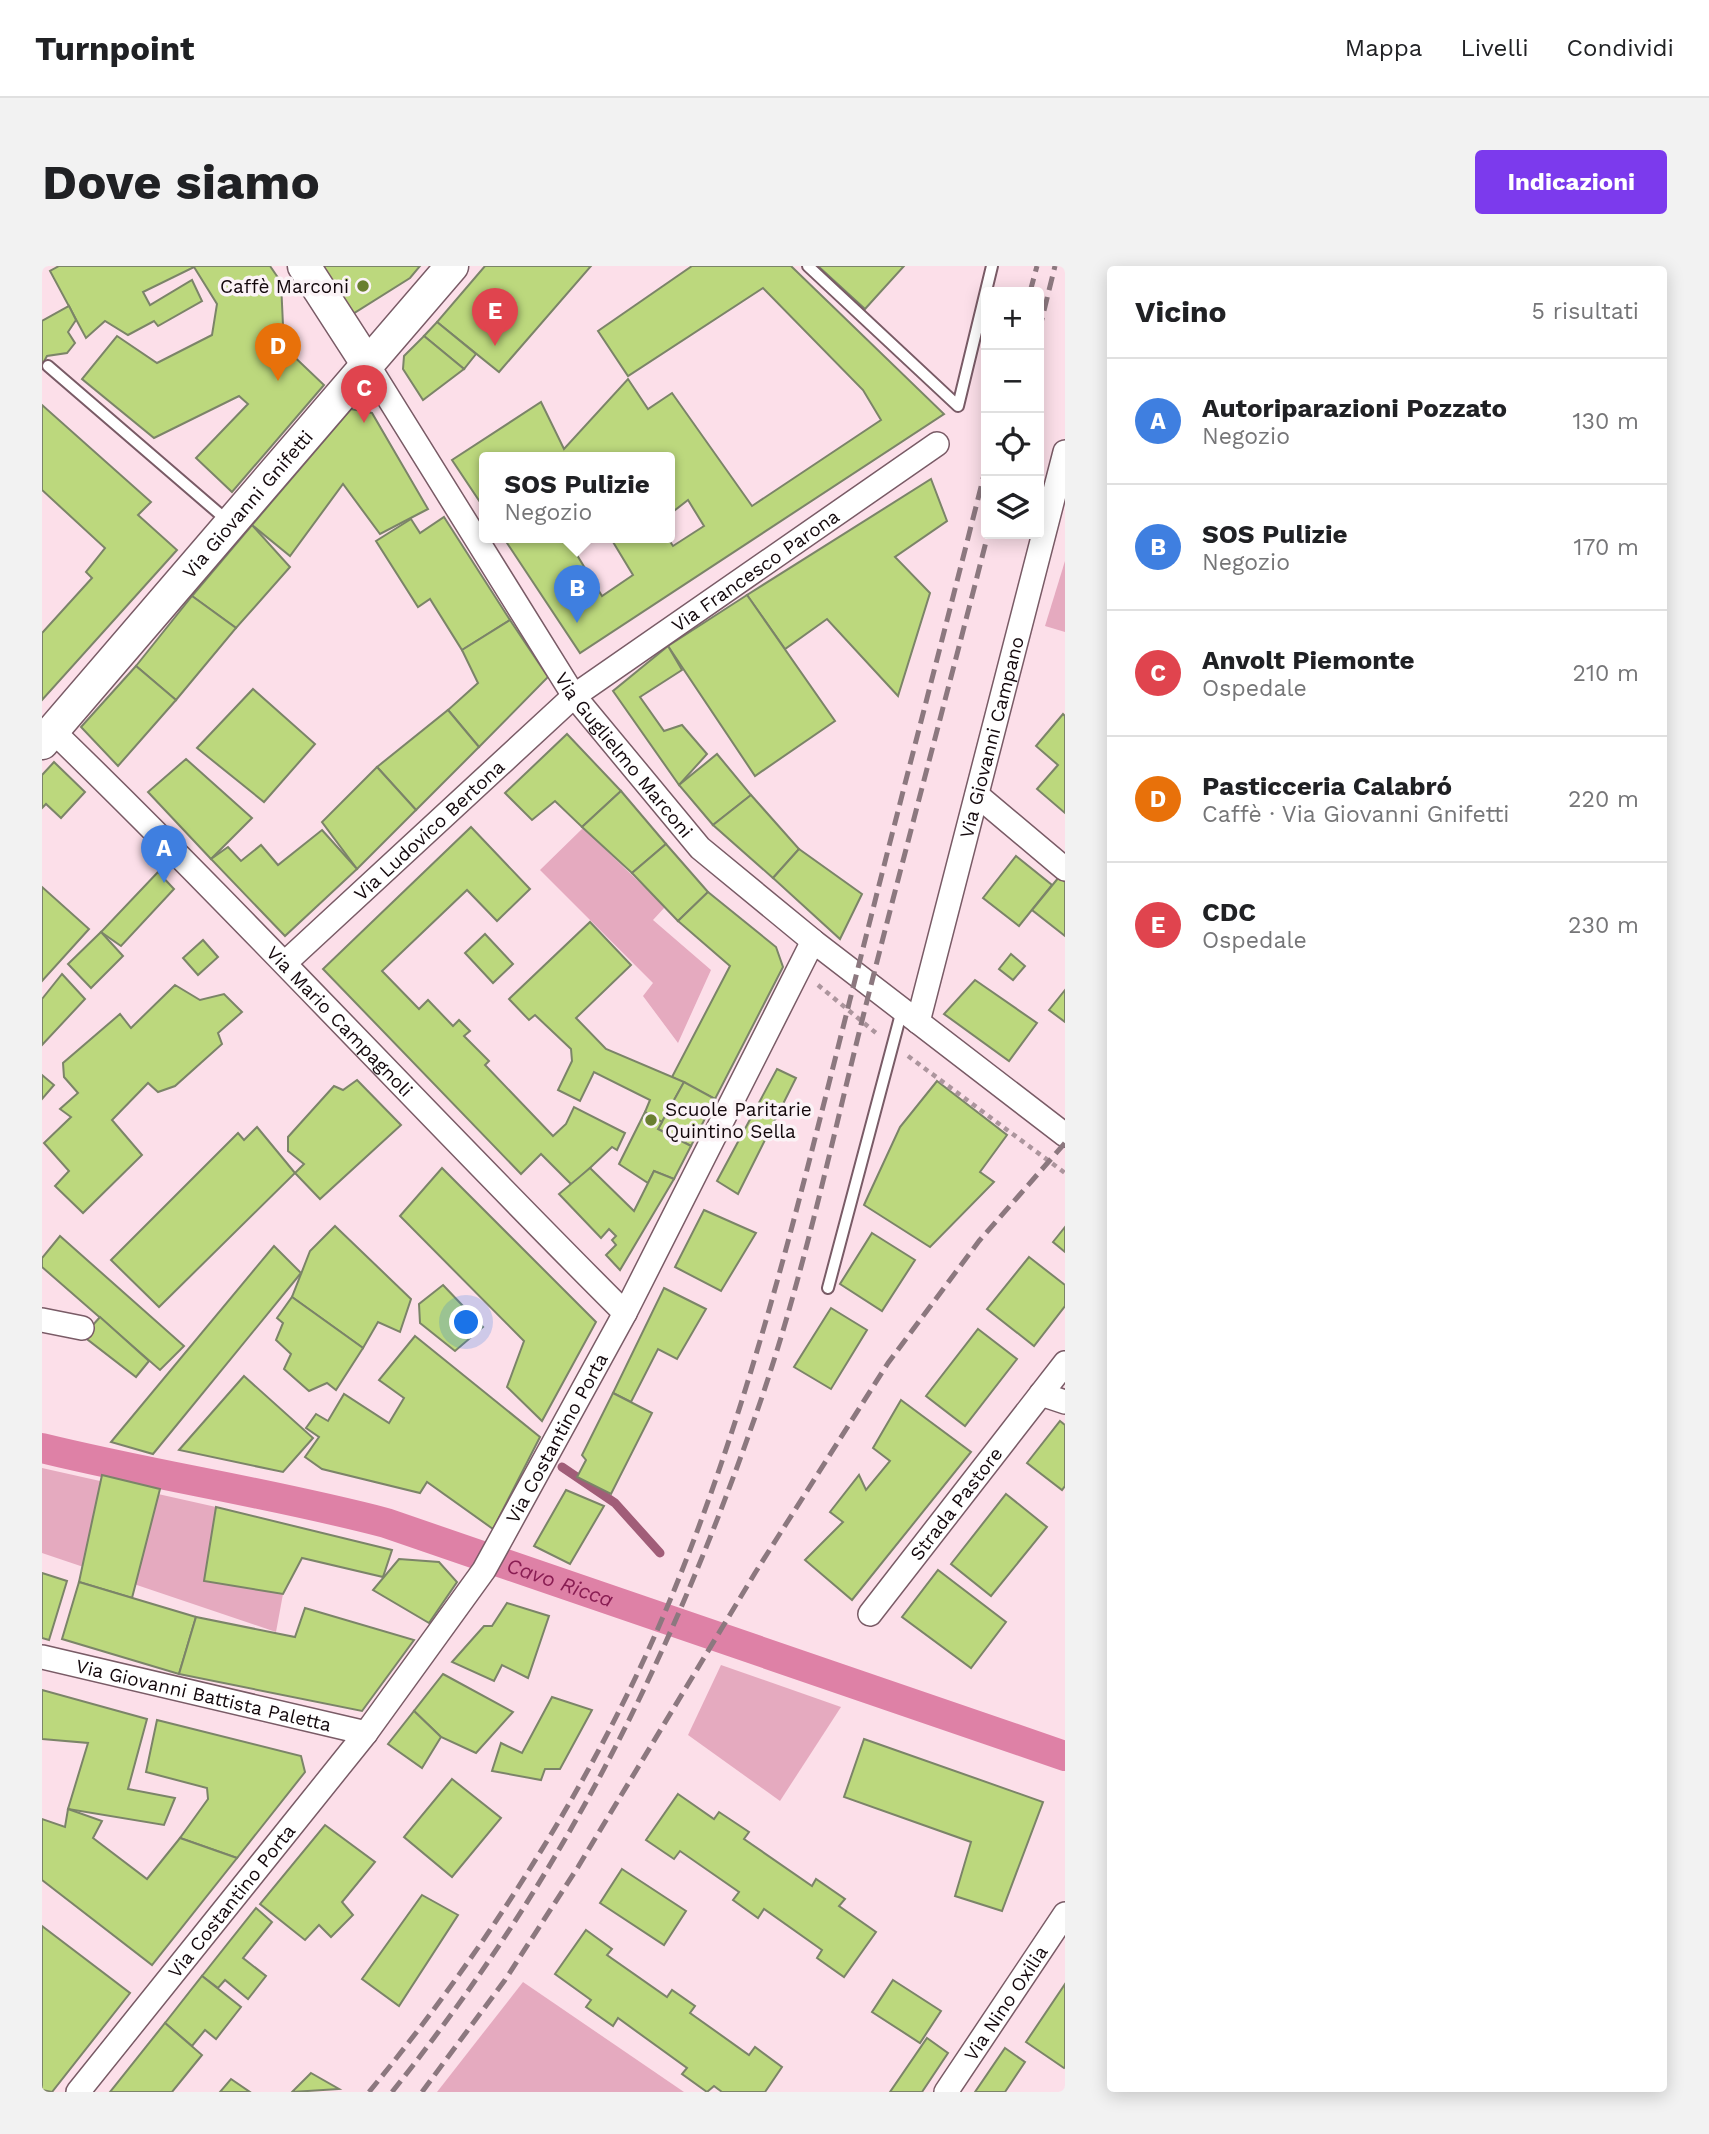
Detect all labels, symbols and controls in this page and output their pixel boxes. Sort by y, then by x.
text: Turnpoint [35,29,194,68]
text: Mappa [1345,34,1422,62]
text: Livelli [1460,34,1529,62]
text: Condividi [1567,34,1674,62]
button: Indicazioni [1475,150,1667,214]
text: Dove siamo [42,153,320,211]
place label: Caffè Marconi [220,275,349,298]
marker: Caffè Marconi [355,278,371,294]
map controls [981,287,1044,539]
button: + [981,287,1044,350]
pin: E [472,288,518,346]
text: Vicino [1135,294,1227,329]
text: 5 risultati [1531,298,1639,325]
pin: D [255,323,301,381]
button: − [981,350,1044,413]
pin: C [341,365,387,423]
text: Autoriparazioni Pozzato [1202,393,1507,423]
text: A [1150,408,1166,435]
text: 130 m [1573,408,1639,435]
button: locate [981,413,1044,476]
text: Negozio [1202,423,1290,450]
street label: Via Giovanni Gnifetti [178,426,318,583]
popup [479,452,675,543]
text: SOS Pulizie [504,469,650,499]
button: layers [981,476,1044,539]
text: Negozio [504,499,592,526]
street label: Via Francesco Parona [667,504,844,637]
text: SOS Pulizie [1202,519,1348,549]
text: B [1150,534,1166,561]
text: 170 m [1574,534,1639,561]
text: Negozio [1202,549,1290,576]
pin: B [554,565,600,623]
street label: Via Giovanni Campano [955,634,1029,841]
text: Anvolt Piemonte [1202,645,1415,675]
text: C [1150,660,1166,687]
text: 210 m [1573,660,1639,687]
street label: Via Guglielmo Marconi [550,668,698,843]
text: Ospedale [1202,675,1307,702]
street label: Via Ludovico Bertona [349,755,509,905]
text: Pasticceria Calabró [1202,771,1452,801]
text: D [1150,786,1166,813]
text: 220 m [1568,786,1639,813]
text: Caffè · Via Giovanni Gnifetti [1202,801,1509,828]
pin: A [141,825,187,883]
text: CDC [1202,897,1256,927]
text: E [1151,912,1165,939]
text: 230 m [1568,912,1639,939]
text: Ospedale [1202,927,1307,954]
street label: Via Mario Campagnoli [262,941,417,1102]
place label: Scuole Paritarie Quintino Sella [665,1098,812,1143]
marker: Scuole Paritarie Quintino Sella [643,1112,659,1128]
your location [449,1305,483,1339]
street label: Via Costantino Porta [501,1349,613,1527]
street label: Strada Pastore [905,1442,1007,1565]
water label: Cavo Ricca [503,1552,617,1612]
street label: Via Giovanni Battista Paletta [74,1654,334,1737]
street label: Via Costantino Porta [163,1820,300,1983]
street label: Via Nino Oxilia [959,1941,1053,2065]

